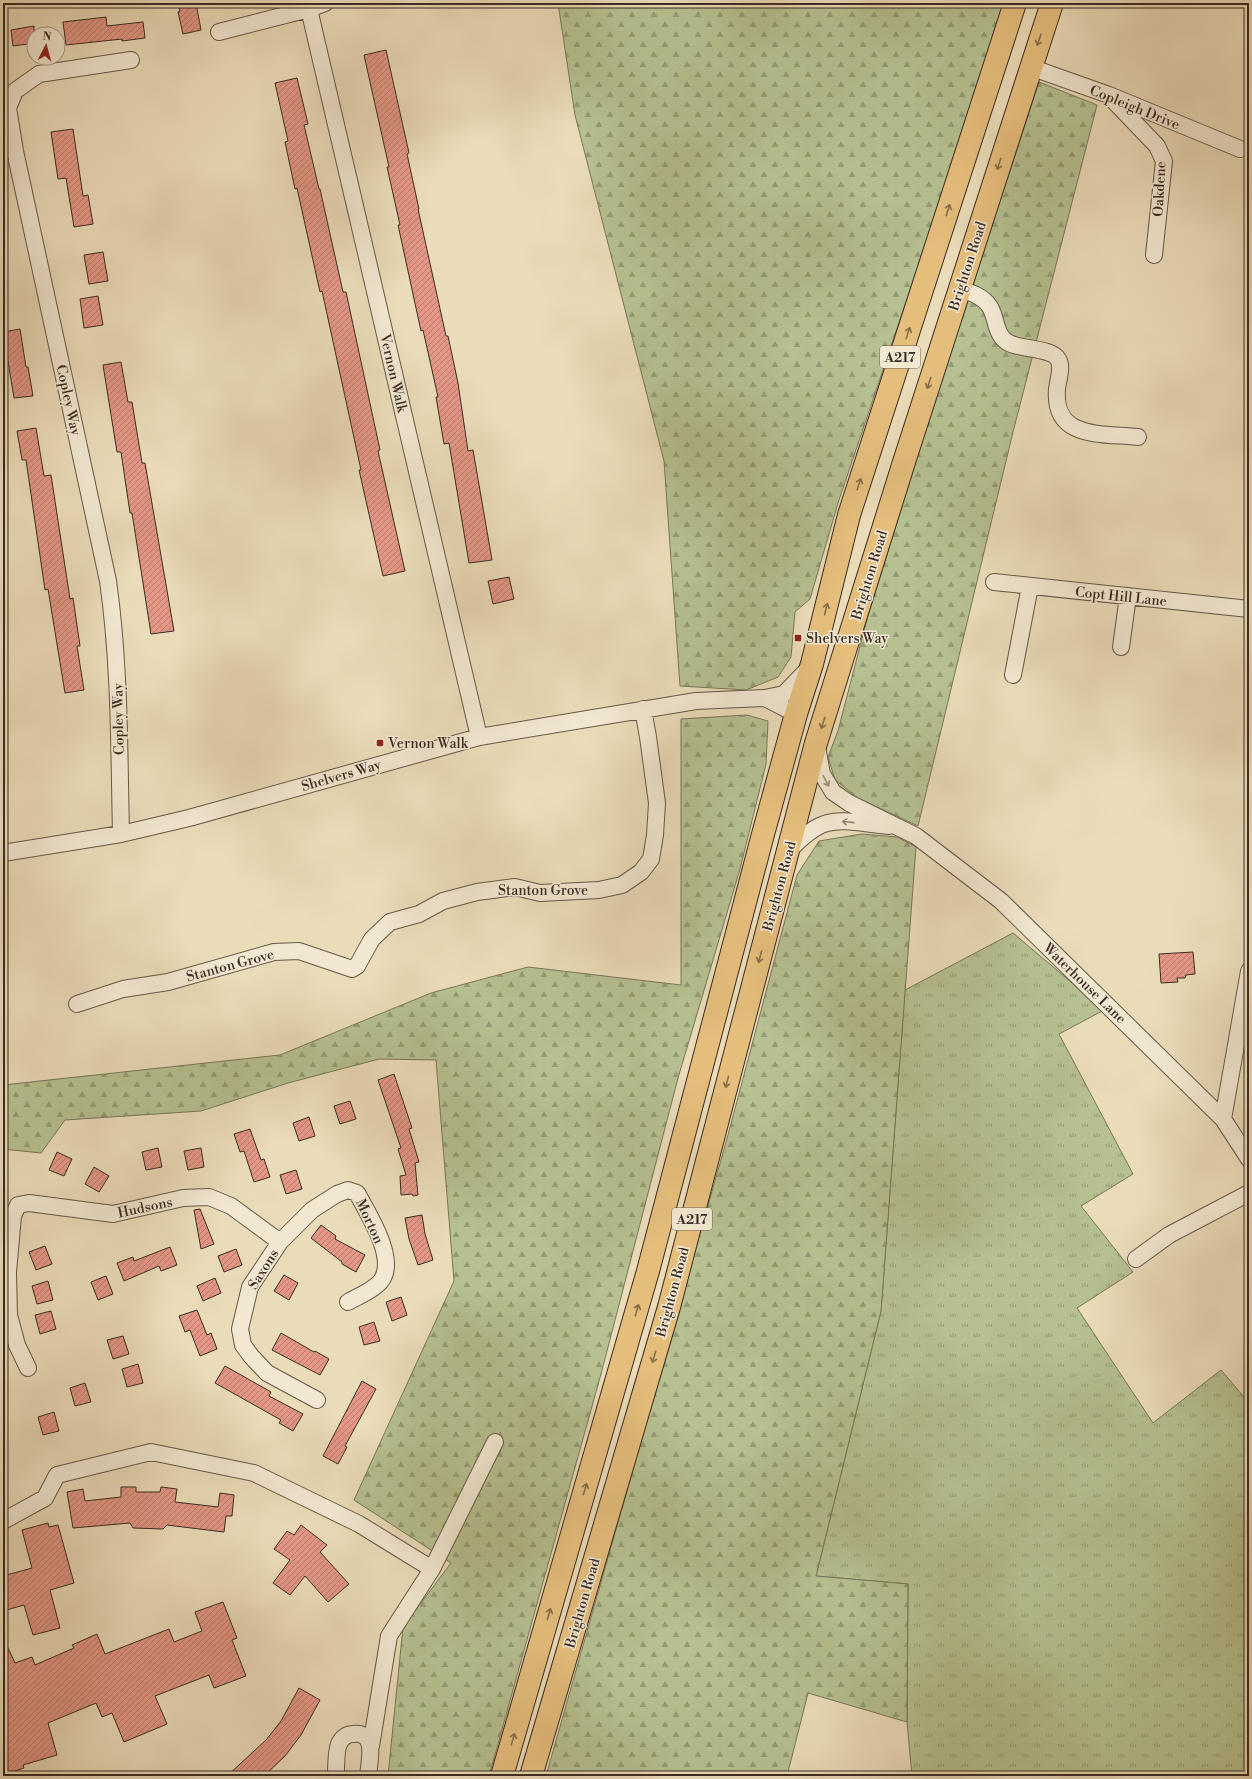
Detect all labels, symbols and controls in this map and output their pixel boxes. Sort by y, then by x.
north arrow [26,26,66,66]
text: N [42,30,52,44]
one-way arrow [1035,33,1042,46]
street label: Copleigh Drive [1087,82,1182,134]
one-way arrow [995,157,1002,170]
street label: Oakdene [1150,161,1170,217]
one-way arrow [945,203,952,216]
street label: Brighton Road [945,219,991,314]
one-way arrow [905,327,912,340]
street label: Vernon Walk [375,331,411,415]
road number: A217 [880,346,920,368]
street label: Copley Way [52,363,84,437]
one-way arrow [925,376,932,389]
one-way arrow [856,478,864,490]
street label: Brighton Road [847,528,892,623]
street label: Copt Hill Lane [1074,583,1168,611]
one-way arrow [823,603,830,616]
place label: Shelvers Way [806,630,888,648]
marker: Shelvers Way [793,633,803,643]
street label: Copley Way [109,683,129,755]
one-way arrow [818,716,826,728]
place label: Vernon Walk [387,735,469,753]
marker: Vernon Walk [375,738,385,748]
street label: Shelvers Way [299,756,383,796]
one-way arrow [823,775,830,787]
one-way arrow [842,818,855,825]
street label: Brighton Road [759,839,801,934]
street label: Stanton Grove [498,882,588,900]
street label: Waterhouse Lane [1038,939,1130,1028]
street label: Stanton Grove [184,946,276,986]
one-way arrow [756,950,764,963]
one-way arrow [723,1076,731,1089]
street label: Hudsons [116,1193,174,1223]
street label: Morton [351,1196,388,1247]
road number: A217 [672,1208,712,1230]
street label: Brighton Road [652,1245,694,1340]
street label: Saxons [244,1246,283,1293]
one-way arrow [634,1304,641,1317]
one-way arrow [650,1350,657,1363]
one-way arrow [582,1483,589,1496]
street label: Brighton Road [561,1556,604,1651]
one-way arrow [546,1607,553,1620]
one-way arrow [510,1732,517,1745]

